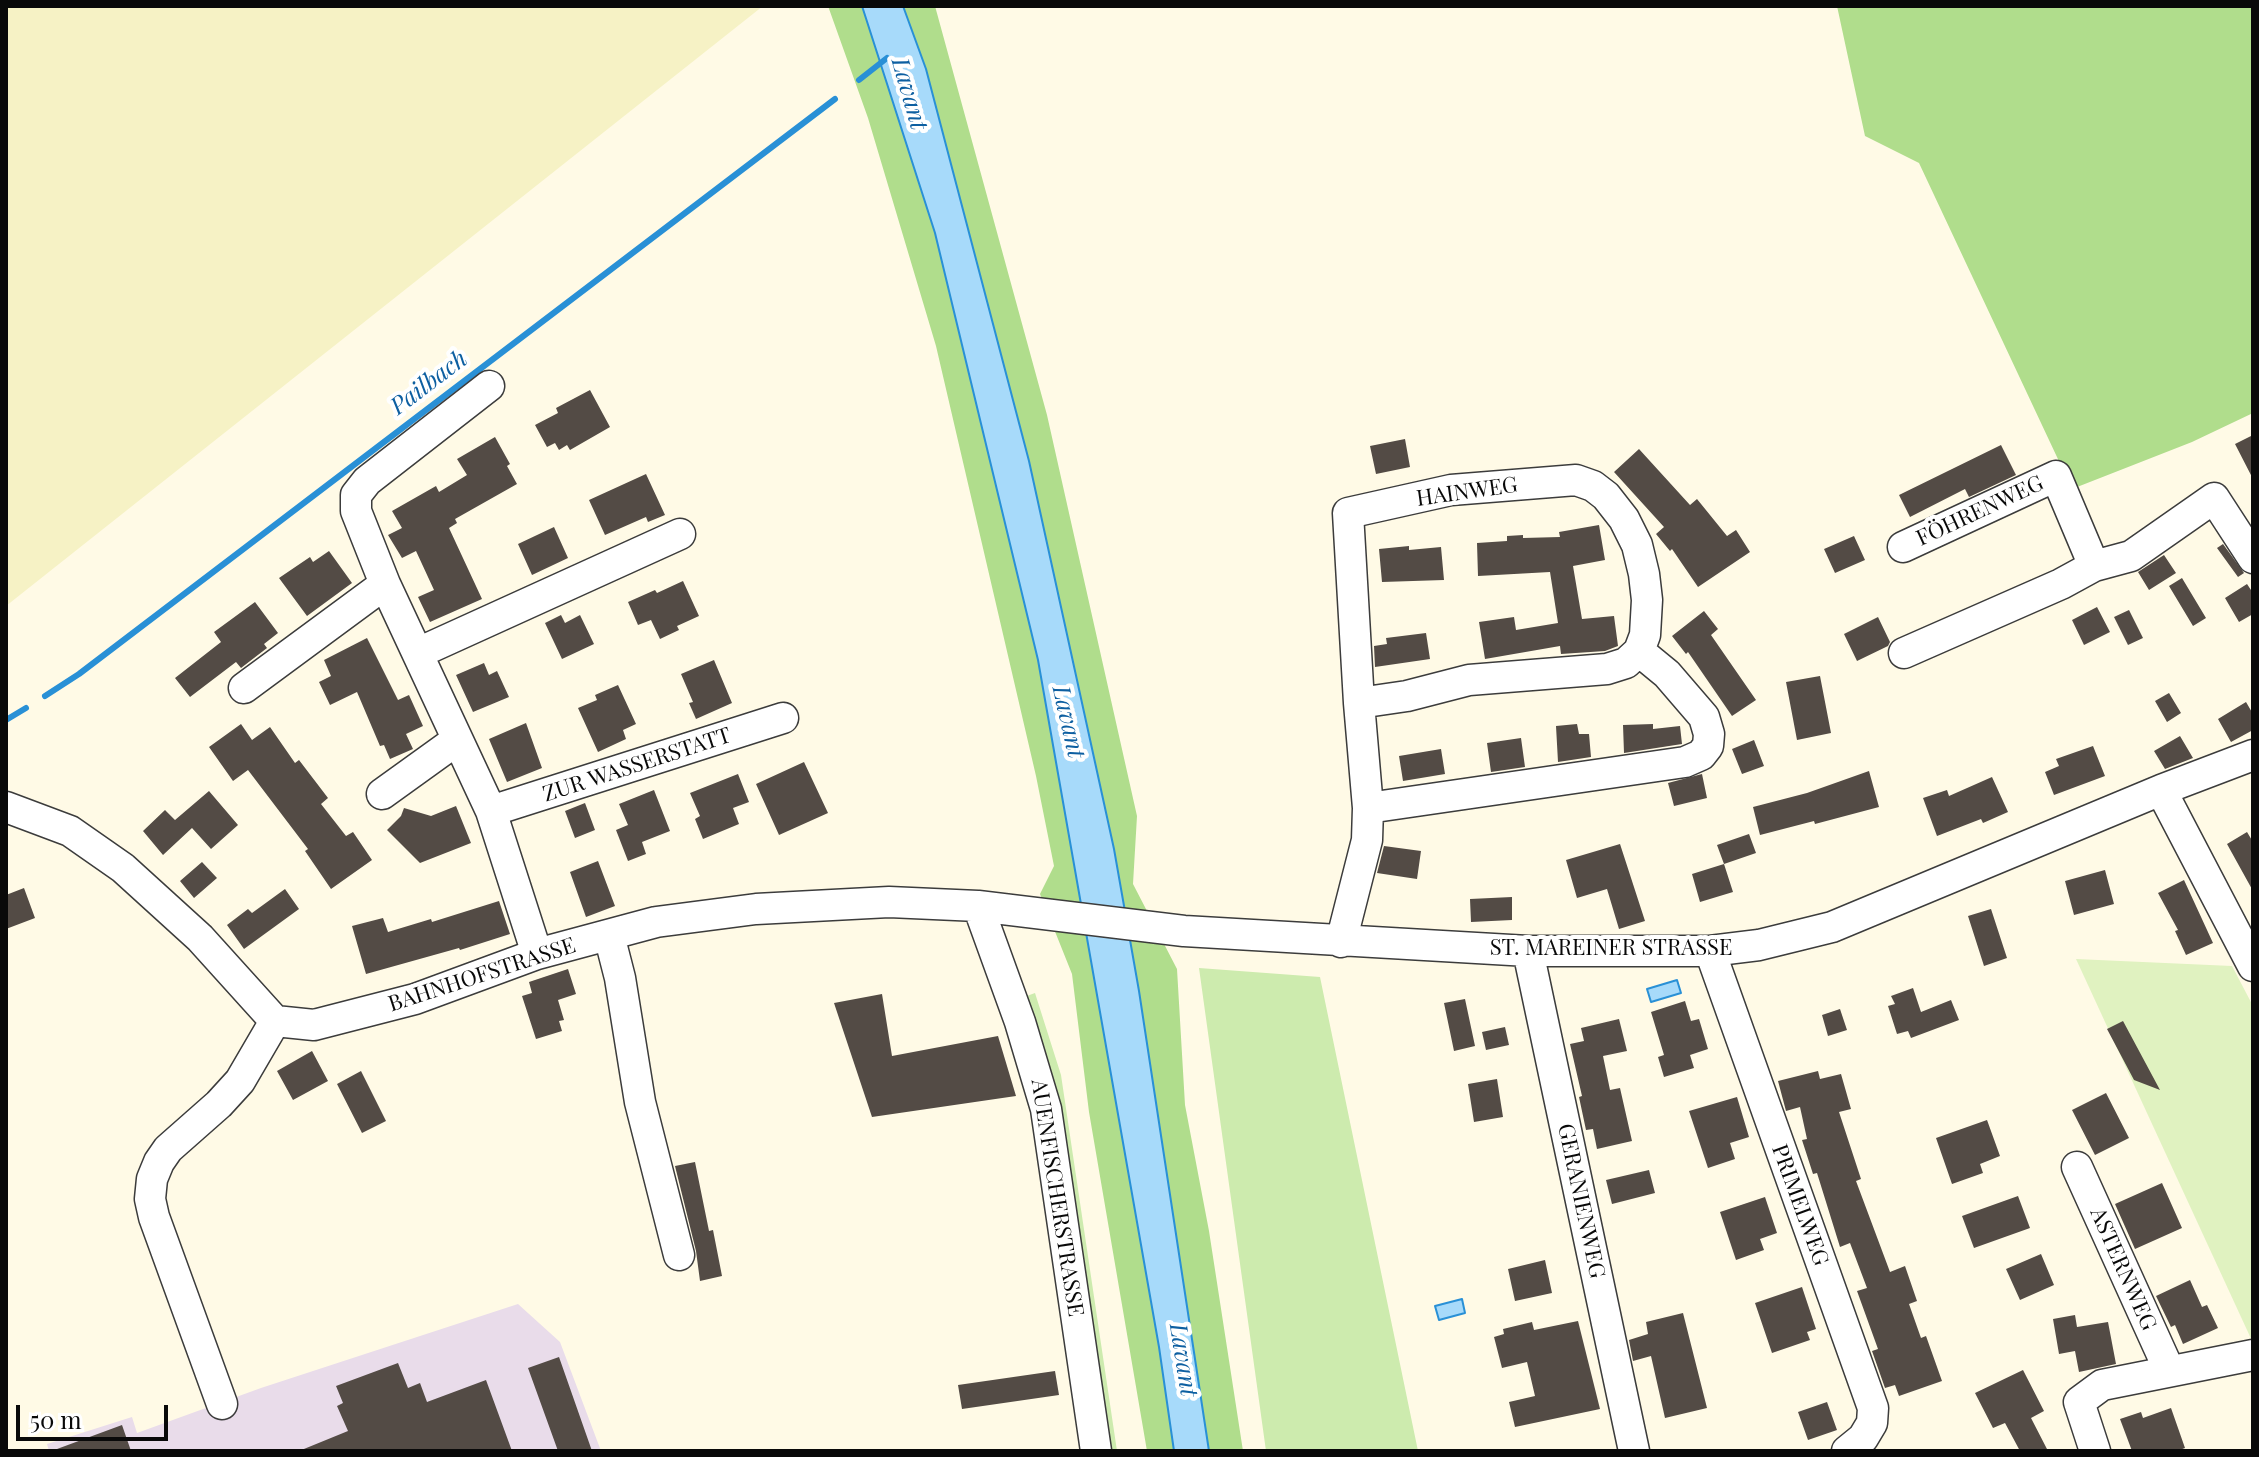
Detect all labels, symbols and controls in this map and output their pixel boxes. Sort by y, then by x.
water label: Lavant [885,54,933,134]
water label: Pailbach [385,345,473,421]
street label: FÖHRENWEG [1912,470,2048,552]
street label: HAINWEG [1415,472,1519,512]
water label: Lavant [1046,683,1090,761]
street label: ZUR WASSERSTATT [540,722,734,808]
street label: BAHNHOFSTRASSE [385,932,579,1018]
street label: ST. MAREINER STRASSE [1490,935,1732,961]
street label: AUENFISCHERSTRASSE [1025,1077,1089,1319]
street label: GERANIENWEG [1552,1121,1610,1281]
street label: PRIMELWEG [1766,1141,1834,1269]
street label: ASTERNWEG [2084,1204,2162,1334]
water label: Lavant [1163,1321,1203,1399]
scale bar [20,1389,172,1439]
text: 50 m [30,1403,82,1435]

